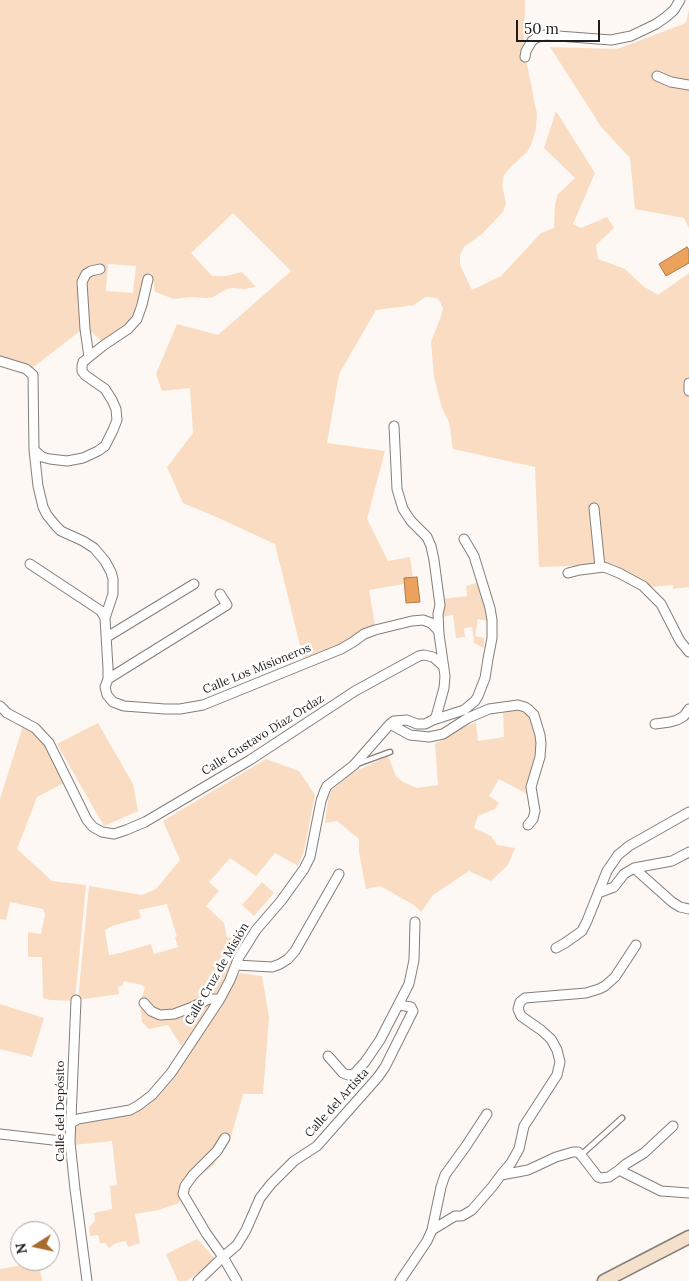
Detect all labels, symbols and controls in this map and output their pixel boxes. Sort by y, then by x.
scale bar [519,10,603,42]
text: 50 m [524,19,559,38]
street label: Calle Los Misioneros [201,641,313,697]
street label: Calle Gustavo Díaz Ordaz [199,691,327,779]
street label: Calle Cruz de Misión [182,920,252,1028]
street label: Calle del Depósito [54,1060,68,1162]
street label: Calle del Artista [302,1065,372,1141]
north arrow [10,1221,60,1271]
text: N [11,1242,31,1255]

